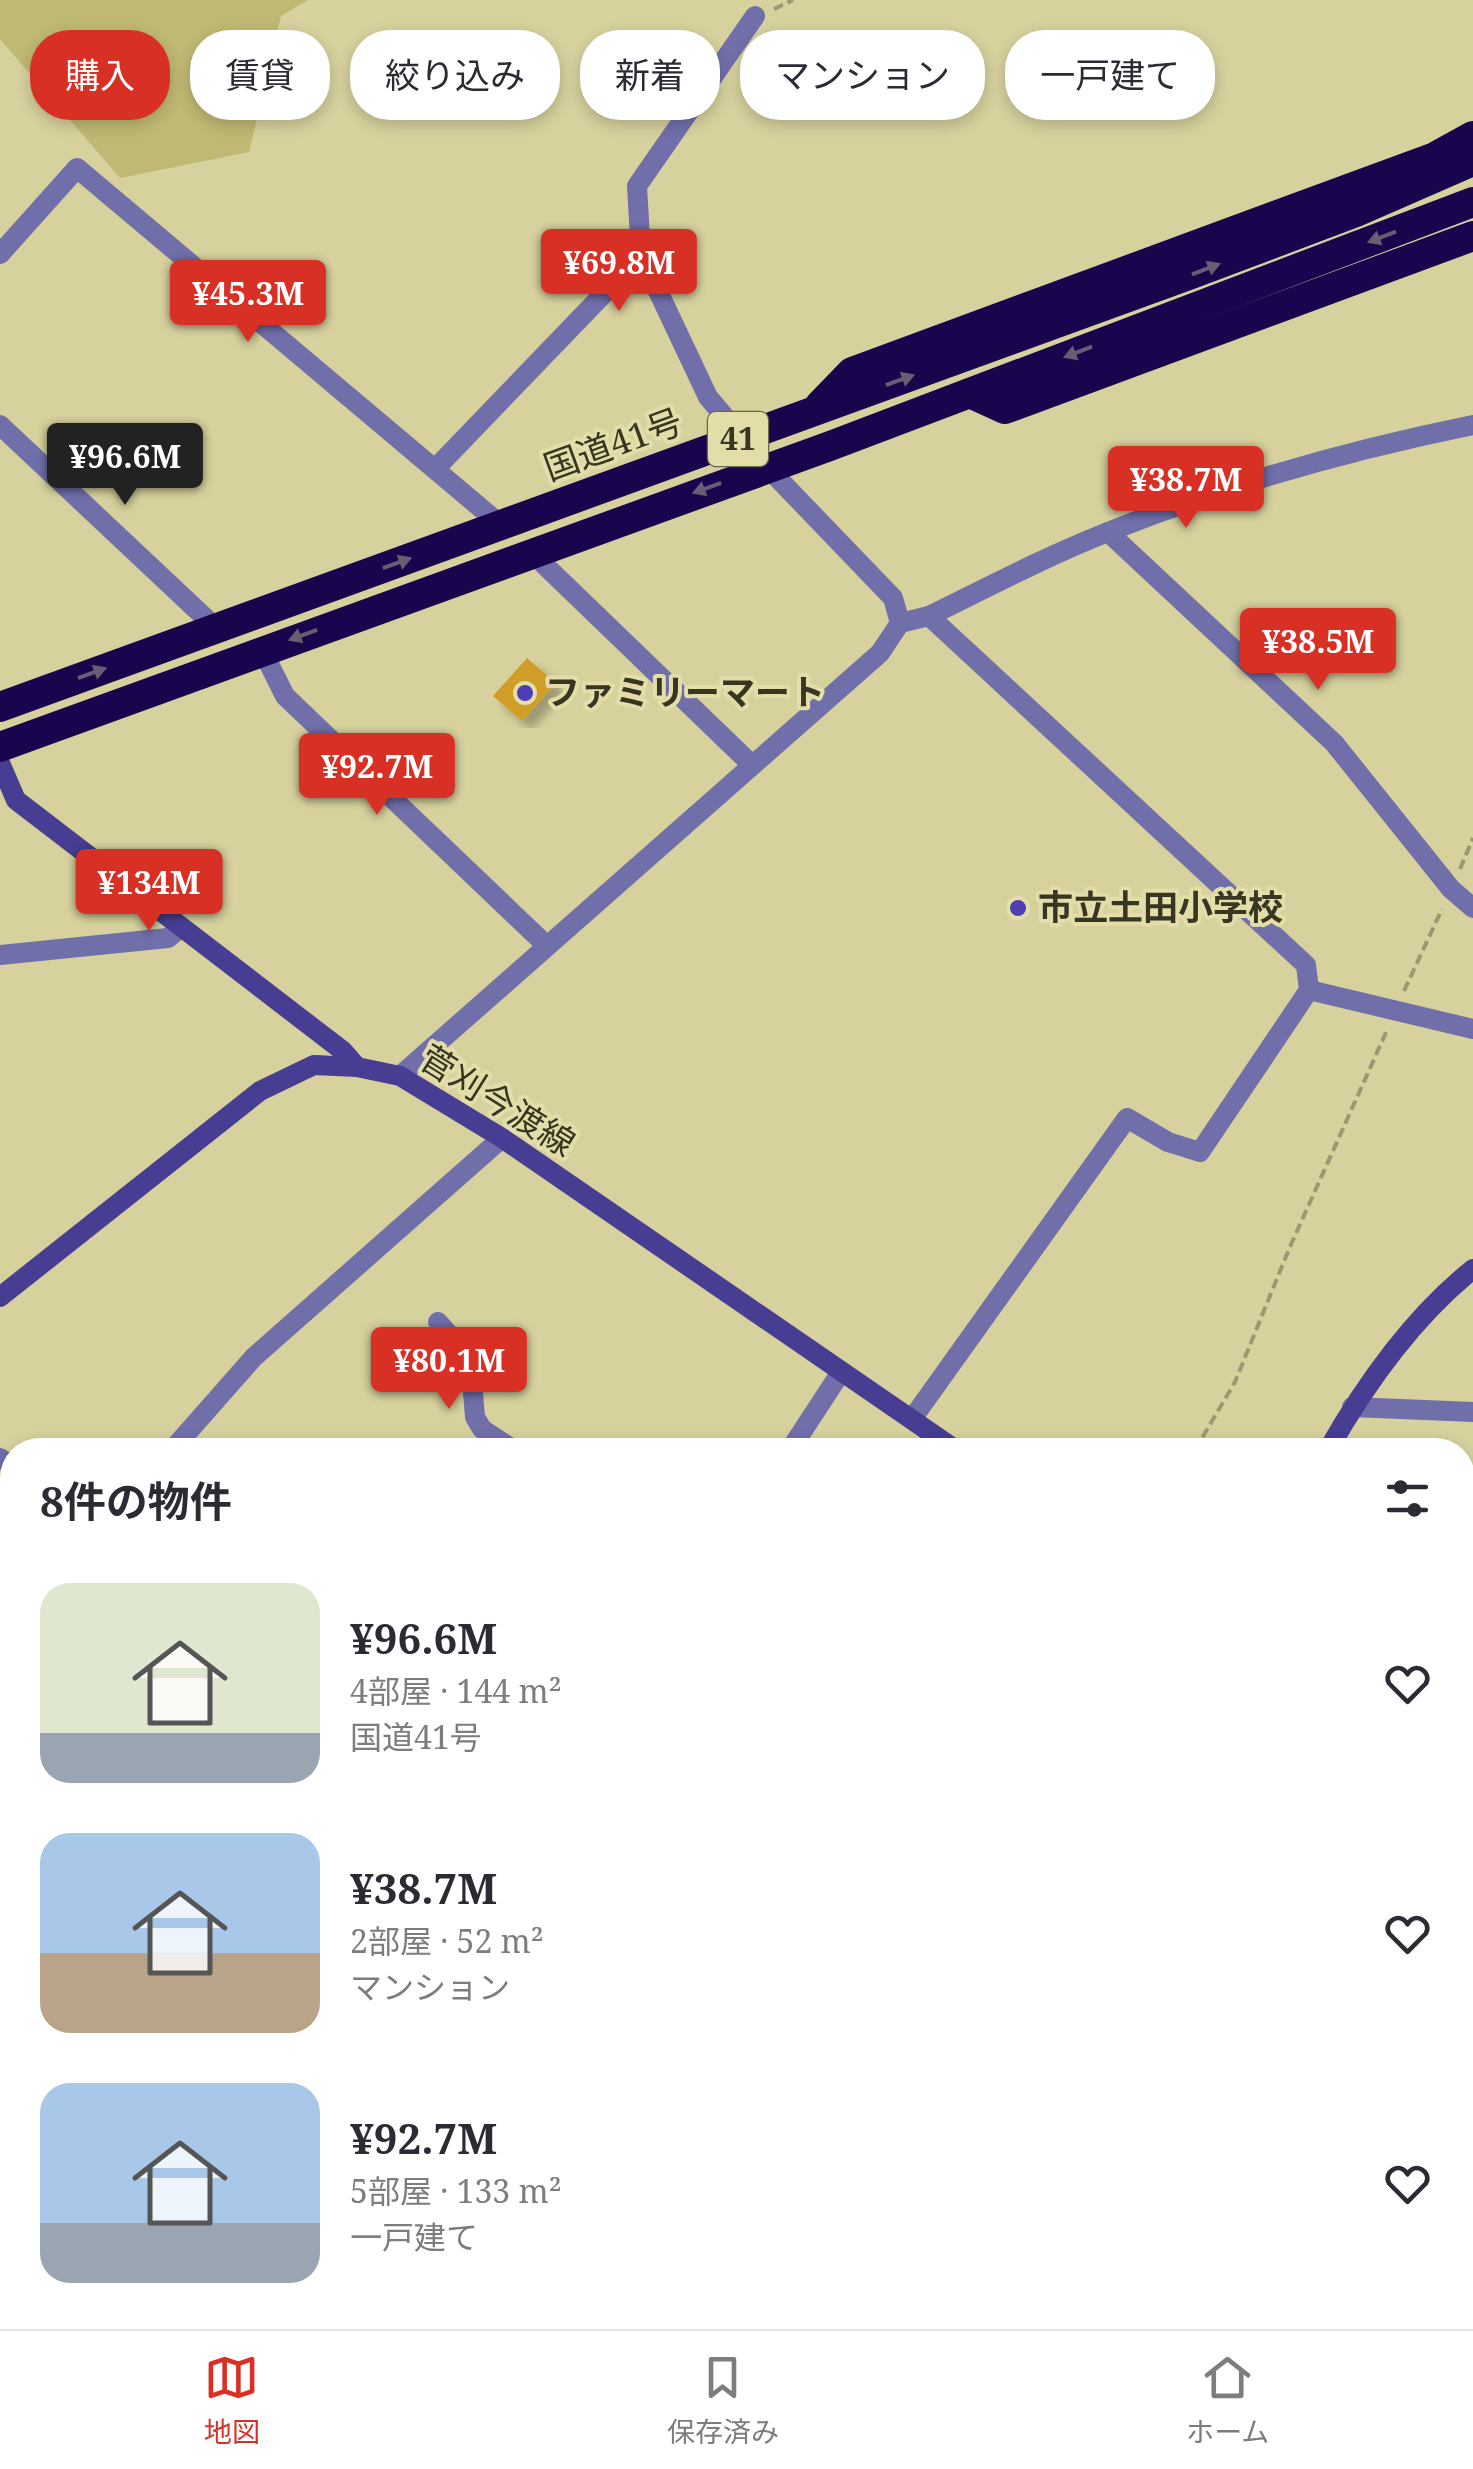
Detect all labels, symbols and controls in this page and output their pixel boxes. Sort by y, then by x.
chip: 購入 [30,30,170,120]
chip: 賃貸 [190,30,330,120]
chip: 絞り込み [350,30,560,120]
chip: 新着 [580,30,720,120]
chip: マンション [740,30,985,120]
chip: 一戸建て [1005,30,1215,120]
pin: ¥69.8M [538,229,700,314]
one-way arrow [1367,230,1397,245]
text: ¥69.8M [563,240,675,283]
pin: ¥45.3M [167,260,329,345]
one-way arrow [1191,261,1221,276]
text: ¥45.3M [192,271,304,314]
one-way arrow [1063,345,1093,360]
one-way arrow [886,372,916,387]
street label: 国道41号 [537,397,688,490]
road number: 41 [708,412,768,466]
pin: ¥96.6M [44,423,206,508]
text: ¥96.6M [69,434,181,477]
pin: ¥38.7M [1105,446,1267,531]
text: ¥38.7M [1130,457,1242,500]
one-way arrow [692,481,722,496]
one-way arrow [383,555,413,570]
pin: ¥38.5M [1237,608,1399,693]
text: ¥38.5M [1262,619,1374,662]
one-way arrow [288,628,318,643]
one-way arrow [77,665,107,680]
place label: ファミリーマート [545,668,825,715]
marker: ファミリーマート [514,682,536,704]
pin: ¥92.7M [296,733,458,818]
text: ¥92.7M [321,744,433,787]
pin: ¥134M [79,849,219,934]
text: ¥134M [98,860,200,903]
place label: 市立土田小学校 [1038,883,1283,930]
marker: 市立土田小学校 [1007,897,1029,919]
street label: 菅刈今渡線 [411,1033,584,1166]
pin: ¥80.1M [368,1327,530,1412]
text: ¥80.1M [393,1338,505,1381]
icon: filters [1380,1471,1435,1526]
text: 8件の物件 [40,1472,232,1529]
text: ¥96.6M [350,1609,497,1666]
icon: home [120,1623,240,1743]
icon: heart [1380,1656,1435,1711]
text: 4部屋 · 144 m² [350,1669,562,1712]
text: 国道41号 [350,1715,482,1758]
text: ¥38.7M [350,1859,497,1916]
icon: home [120,1873,240,1993]
icon: heart [1380,1906,1435,1961]
text: 2部屋 · 52 m² [350,1919,544,1962]
text: マンション [350,1965,510,2008]
text: ¥92.7M [350,2109,497,2166]
icon: home [120,2123,240,2243]
icon: heart [1380,2156,1435,2211]
text: 5部屋 · 133 m² [350,2169,562,2212]
text: 一戸建て [350,2215,478,2258]
tab: 地図 [204,2350,260,2450]
tab: 保存済み [667,2350,779,2450]
tab: ホーム [1186,2350,1269,2450]

